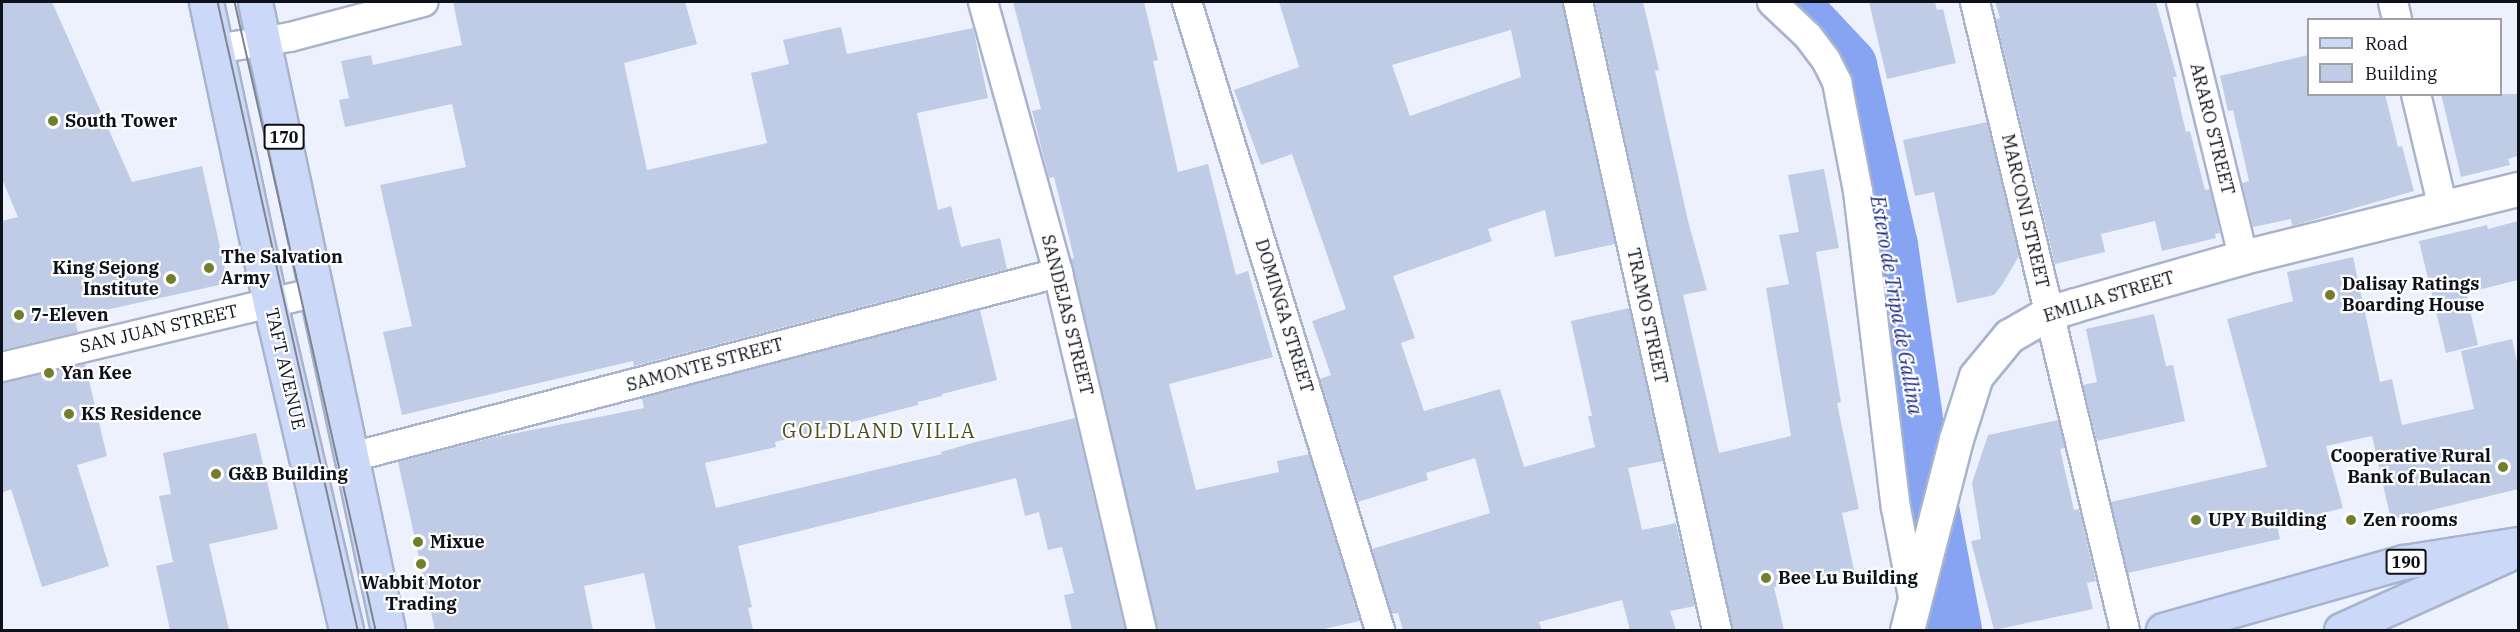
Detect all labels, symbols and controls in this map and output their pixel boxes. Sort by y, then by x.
legend [2307,18,2502,96]
text: Road [2365,32,2408,55]
street label: ARARO STREET [2185,61,2239,197]
text: Building [2365,62,2437,85]
place label: South Tower [65,110,177,132]
marker: South Tower [46,114,60,128]
road number: 170 [263,124,305,150]
street label: MARCONI STREET [1997,132,2053,290]
water label: Estero de Tripa de Gallina [1866,194,1928,416]
street label: SANDEJAS STREET [1037,232,1097,398]
street label: DOMINGA STREET [1250,236,1318,396]
street label: TRAMO STREET [1622,246,1672,386]
place label: The Salvation Army [221,247,343,290]
place label: King Sejong Institute [52,258,159,300]
marker: The Salvation Army [202,261,216,275]
street label: EMILIA STREET [2041,267,2177,327]
marker: King Sejong Institute [164,272,178,286]
place label: Dalisay Ratings Boarding House [2342,274,2484,316]
marker: Dalisay Ratings Boarding House [2323,288,2337,302]
street label: SAN JUAN STREET [78,300,240,358]
place label: 7-Eleven [31,304,109,326]
street label: TAFT AVENUE [261,306,309,432]
marker: 7-Eleven [12,308,26,322]
street label: SAMONTE STREET [624,334,786,396]
place label: Yan Kee [61,362,132,384]
marker: Yan Kee [42,366,56,380]
place label: KS Residence [81,403,202,425]
marker: KS Residence [62,407,76,421]
district label: GOLDLAND VILLA [782,418,976,442]
place label: Cooperative Rural Bank of Bulacan [2330,446,2491,488]
marker: Cooperative Rural Bank of Bulacan [2496,460,2510,474]
place label: G&B Building [228,463,348,485]
marker: G&B Building [209,467,223,481]
place label: UPY Building [2208,509,2326,531]
place label: Zen rooms [2363,509,2458,531]
marker: UPY Building [2189,513,2203,527]
marker: Zen rooms [2344,513,2358,527]
place label: Mixue [430,531,485,553]
marker: Mixue [411,535,425,549]
road number: 190 [2385,549,2427,575]
marker: Wabbit Motor Trading [414,557,428,571]
place label: Bee Lu Building [1778,567,1918,589]
marker: Bee Lu Building [1759,571,1773,585]
place label: Wabbit Motor Trading [361,573,481,616]

